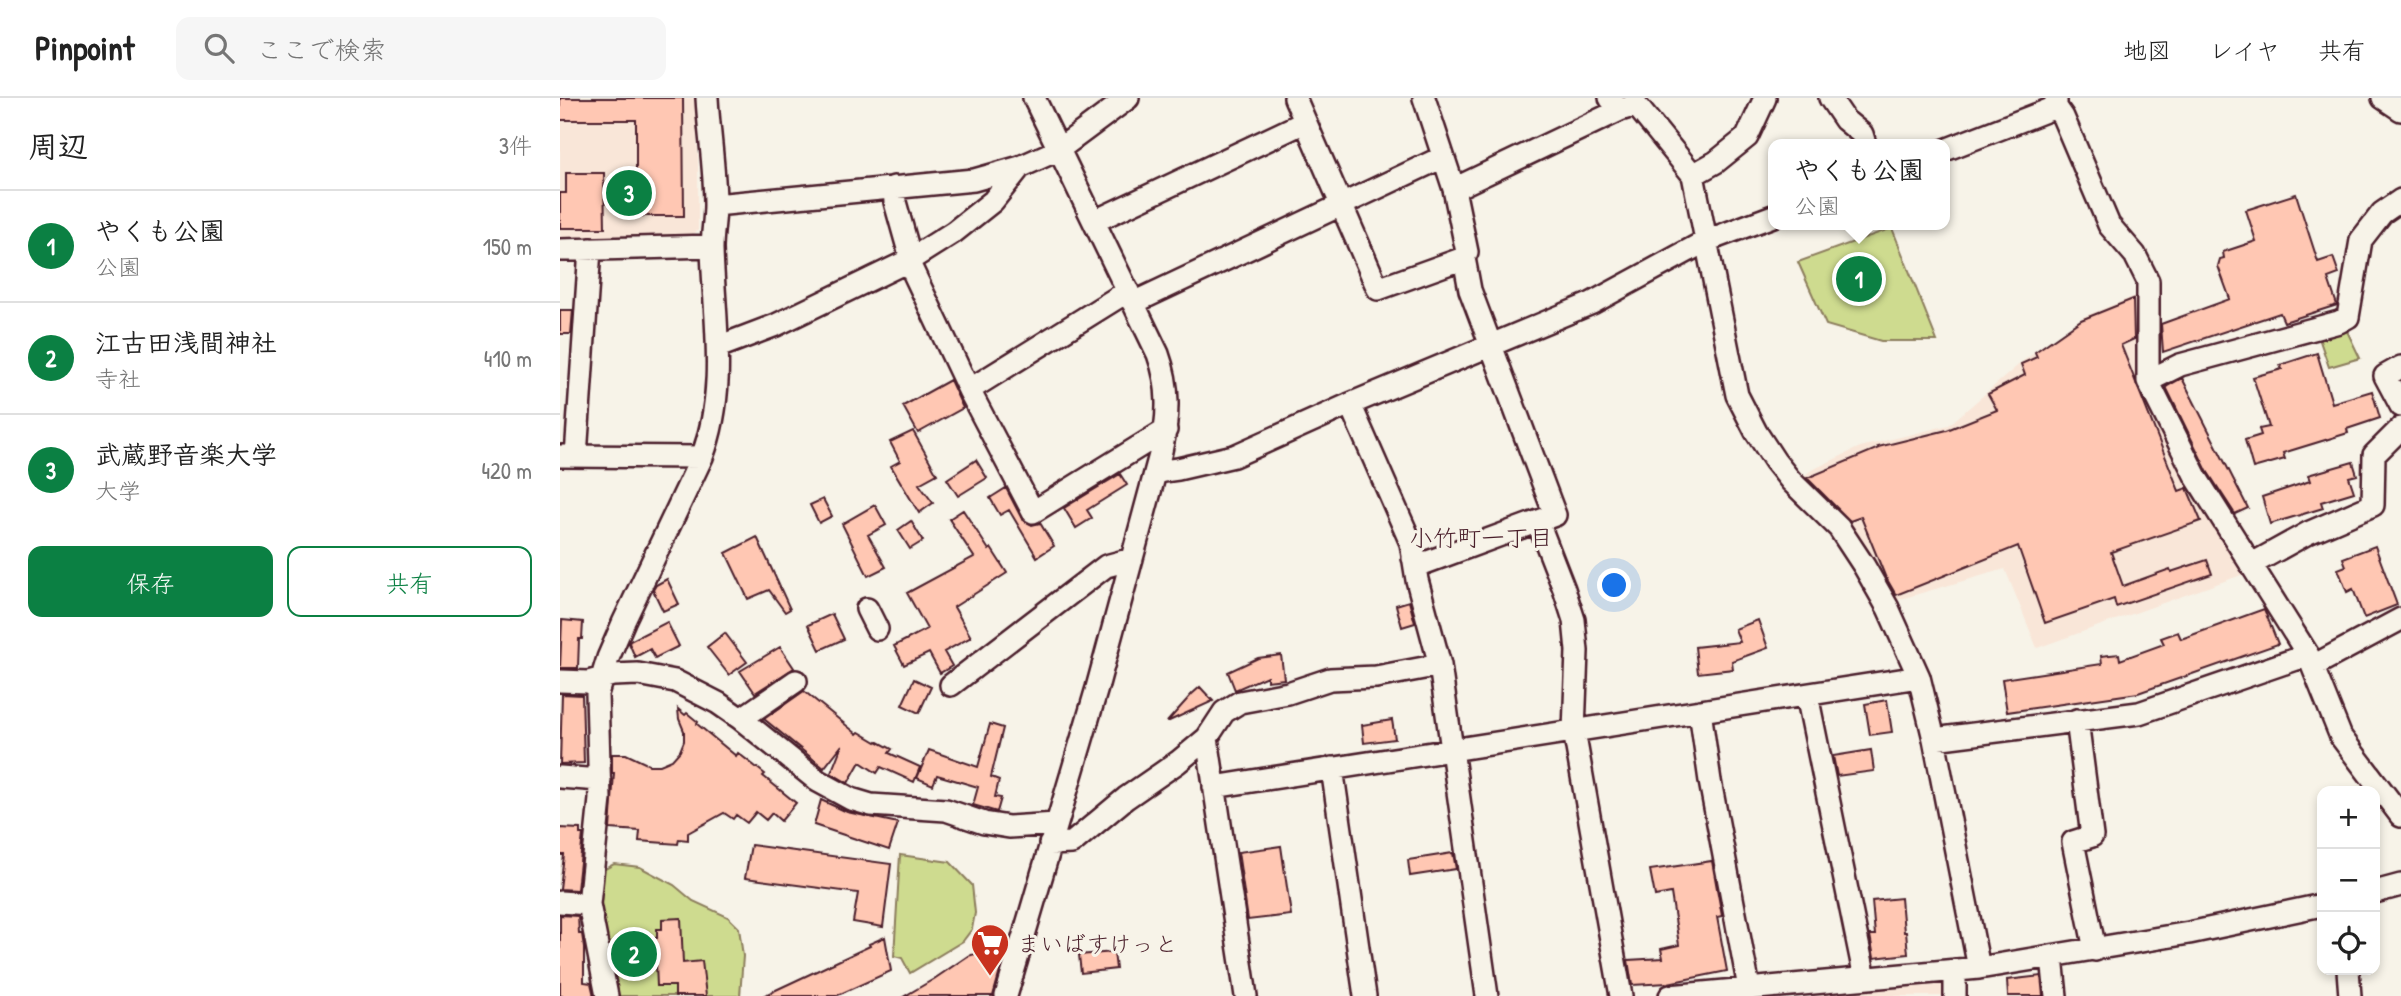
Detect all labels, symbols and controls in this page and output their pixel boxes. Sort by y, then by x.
search box [176,17,666,80]
text: Pinpoint [35,26,134,70]
icon: search [200,29,238,67]
text: ここで検索 [256,32,386,67]
text: 地図 [2123,34,2171,66]
text: レイヤ [2209,34,2280,66]
text: 共有 [2318,34,2366,66]
text: 周辺 [28,126,88,166]
text: 3件 [499,130,532,161]
popup [1768,139,1950,230]
text: やくも公園 [1794,152,1924,187]
pin: 3 [606,167,652,219]
text: 公園 [1794,190,1840,221]
text: やくも公園 [95,213,225,248]
text: 1 [47,231,55,262]
text: 150 m [483,231,532,262]
text: 公園 [95,251,141,282]
pin: 1 [1836,253,1882,305]
text: 江古田浅間神社 [95,325,277,360]
text: 2 [46,343,56,374]
text: 410 m [484,343,532,374]
text: 寺社 [95,363,141,394]
text: 武蔵野音楽大学 [95,437,277,472]
text: 3 [46,455,56,486]
text: 420 m [481,455,532,486]
text: 大学 [95,475,141,506]
district label: 小竹町一丁目 [1409,521,1553,553]
button: 保存 [28,546,273,617]
button: 共有 [287,546,532,617]
your location [1597,568,1631,602]
map controls [2317,786,2380,975]
button: + [2317,786,2380,849]
button: − [2317,849,2380,912]
button: locate [2317,912,2380,975]
supermarket icon: まいばすけっと [969,922,1011,977]
pin: 2 [611,928,657,980]
place label: まいばすけっと [1017,928,1178,959]

